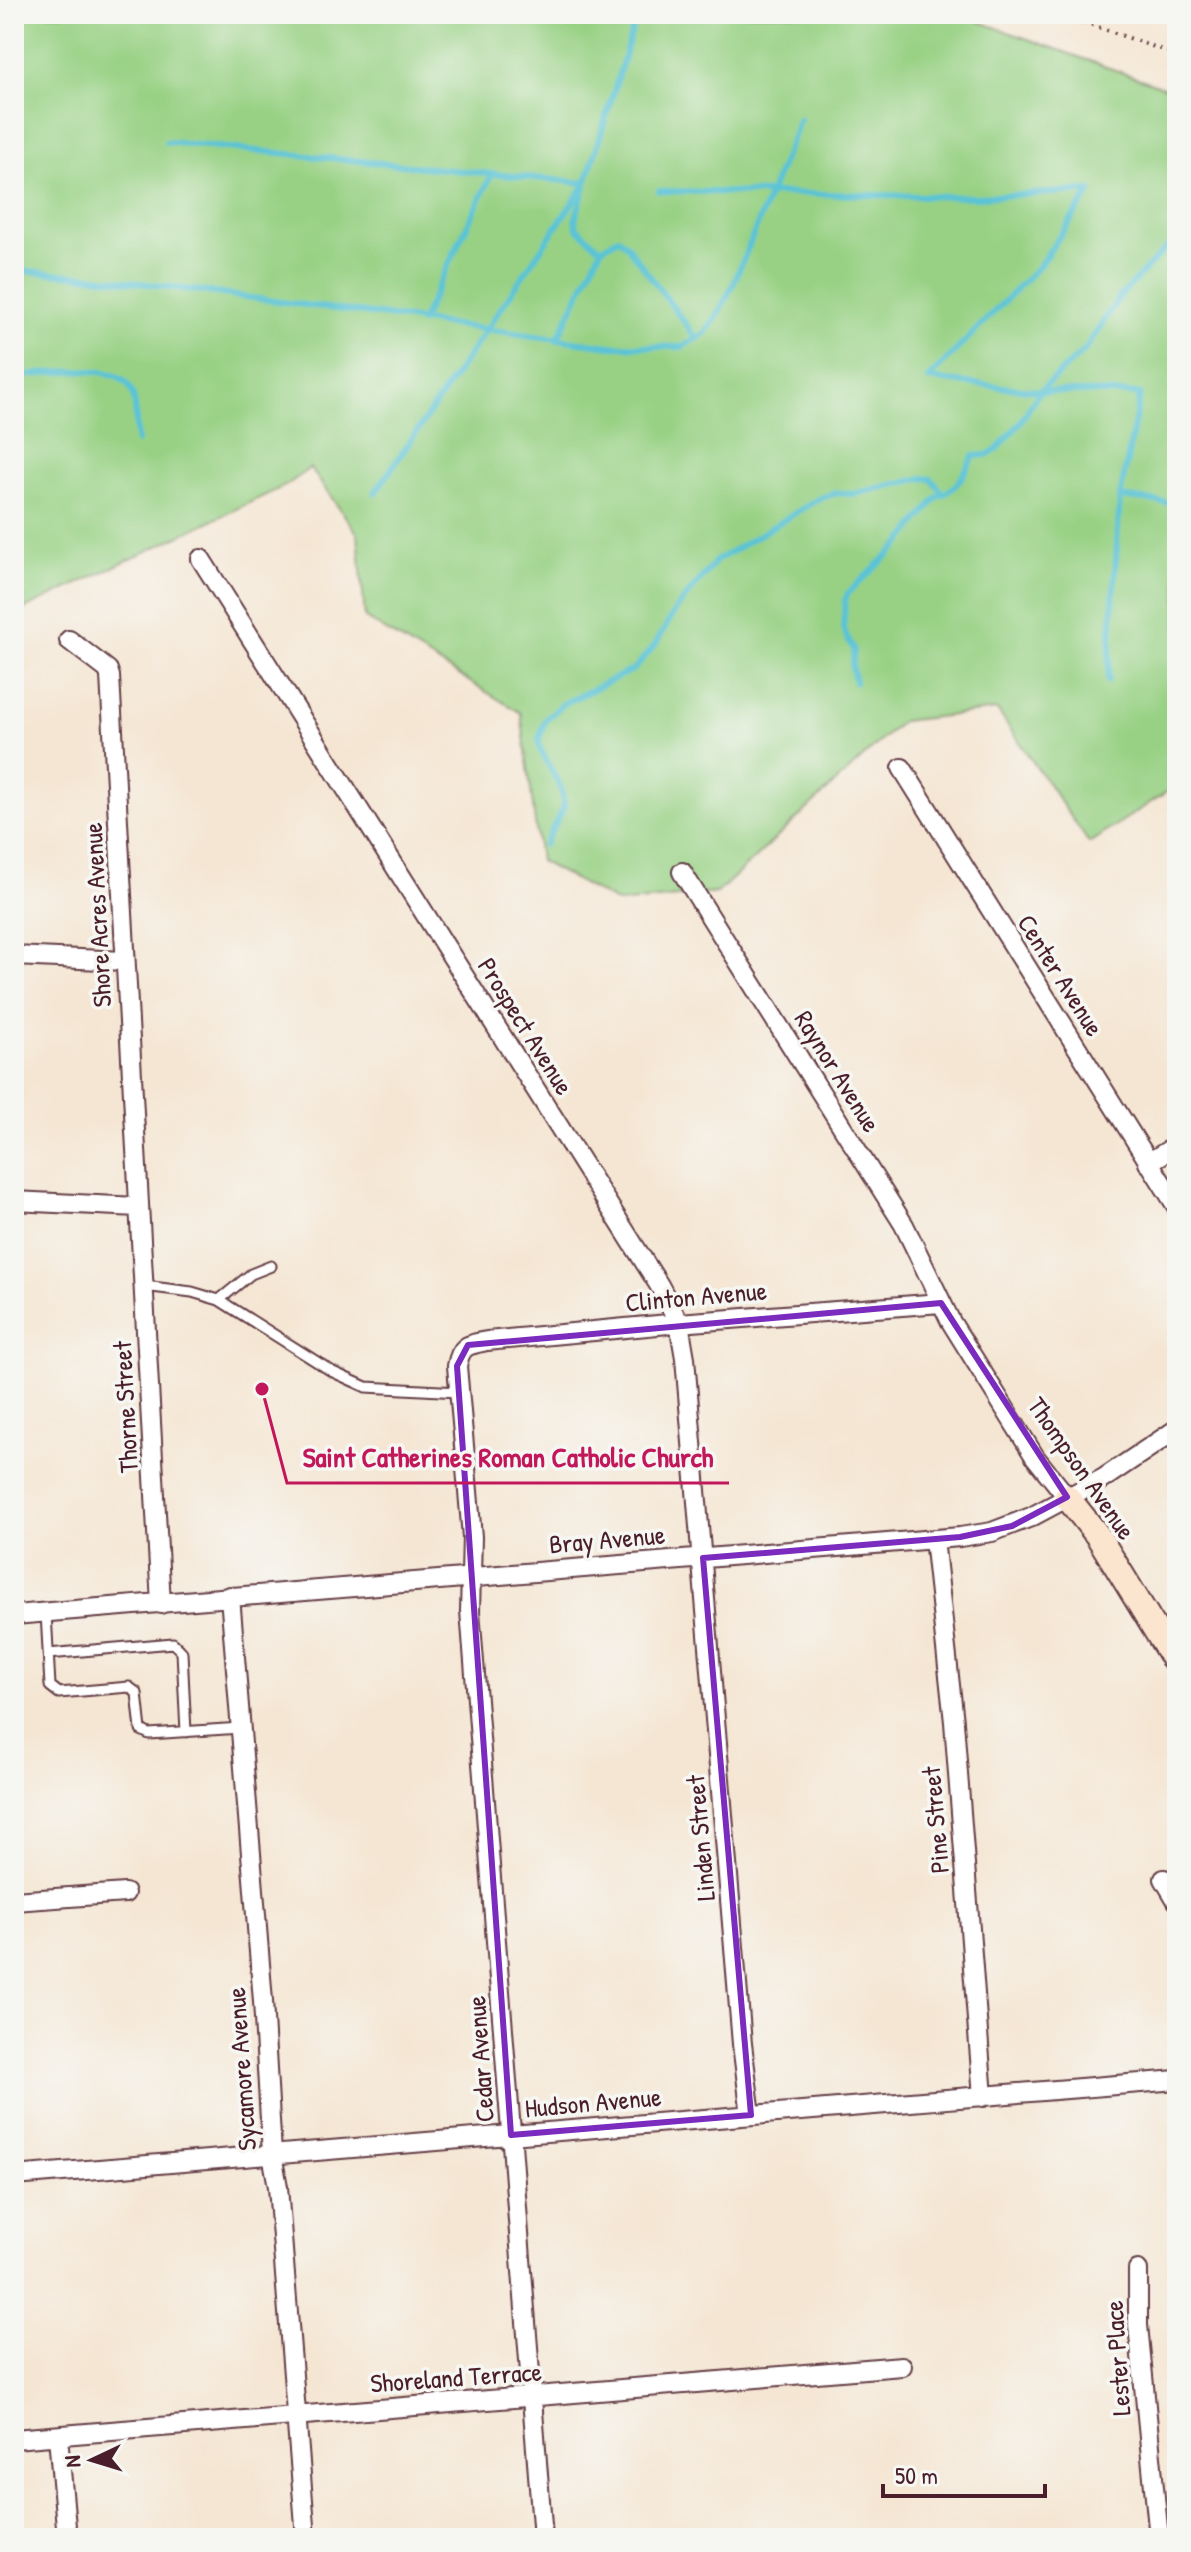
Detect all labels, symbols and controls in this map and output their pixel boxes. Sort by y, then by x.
street label: Shore Acres Avenue [75,822,119,1008]
street label: Center Avenue [1010,907,1112,1043]
street label: Prospect Avenue [470,951,582,1101]
street label: Raynor Avenue [787,1004,889,1138]
street label: Clinton Avenue [624,1272,768,1320]
street label: Thorne Street [104,1339,146,1474]
street label: Thompson Avenue [1020,1390,1144,1546]
callout: Saint Catherines Roman Catholic Church [287,1431,729,1483]
text: Saint Catherines Roman Catholic Church [303,1438,714,1476]
street label: Bray Avenue [548,1516,666,1562]
street label: Pine Street [913,1764,957,1875]
street label: Linden Street [677,1773,723,1902]
street label: Sycamore Avenue [218,1986,264,2152]
street label: Cedar Avenue [458,1995,502,2123]
street label: Hudson Avenue [523,2079,663,2125]
street label: Lester Place [1096,2299,1138,2417]
street label: Shoreland Terrace [369,2354,543,2400]
north arrow [52,2420,132,2500]
scale bar [883,2448,1045,2498]
text: N [57,2454,87,2468]
text: 50 m [895,2459,938,2491]

